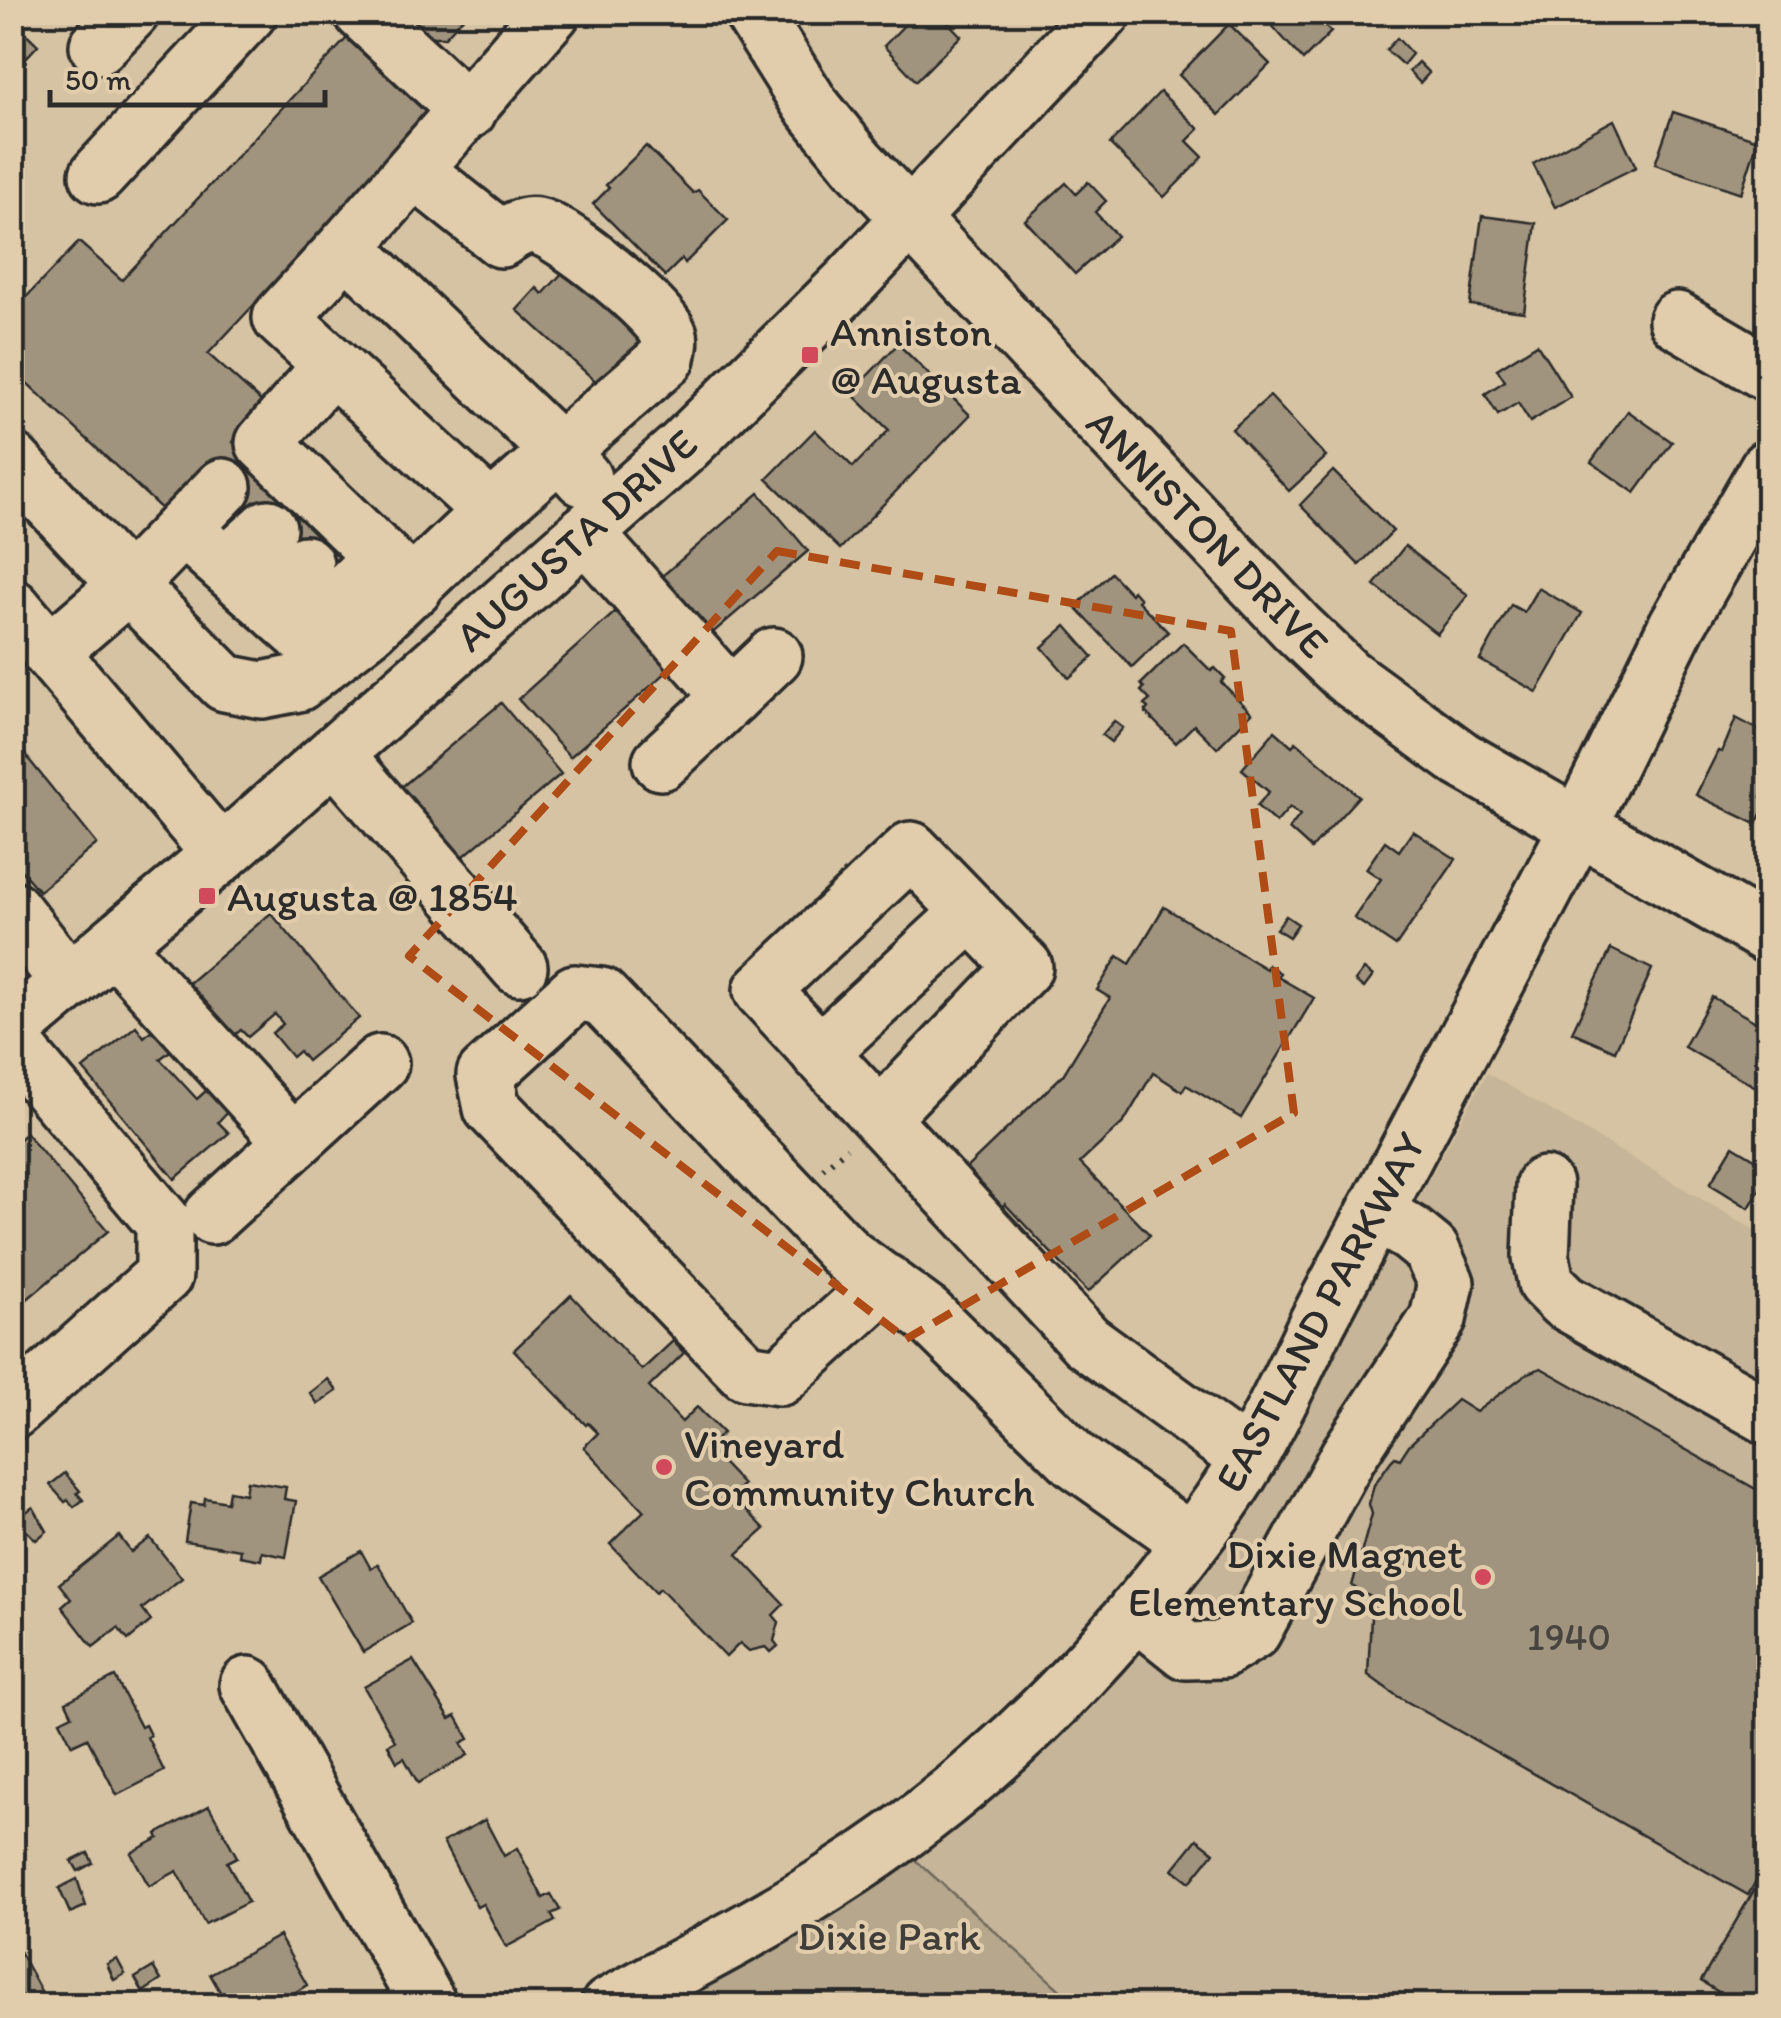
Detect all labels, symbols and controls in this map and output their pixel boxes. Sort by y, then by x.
scale bar [50,45,325,107]
text: 50 m [65,61,131,98]
place label: Anniston @ Augusta [830,306,1022,405]
marker: Anniston @ Augusta [799,344,821,366]
street label: ANNISTON DRIVE [1076,398,1340,668]
street label: AUGUSTA DRIVE [445,418,707,662]
place label: Augusta @ 1854 [227,871,518,922]
marker: Augusta @ 1854 [196,885,218,907]
street label: EASTLAND PARKWAY [1204,1124,1436,1500]
place label: Vineyard Community Church [684,1418,1035,1517]
marker: Vineyard Community Church [653,1456,675,1478]
place label: Dixie Magnet Elementary School [1128,1528,1463,1627]
marker: Dixie Magnet Elementary School [1472,1566,1494,1588]
house number: 1940 [1527,1614,1611,1660]
park label: Dixie Park [797,1910,981,1961]

